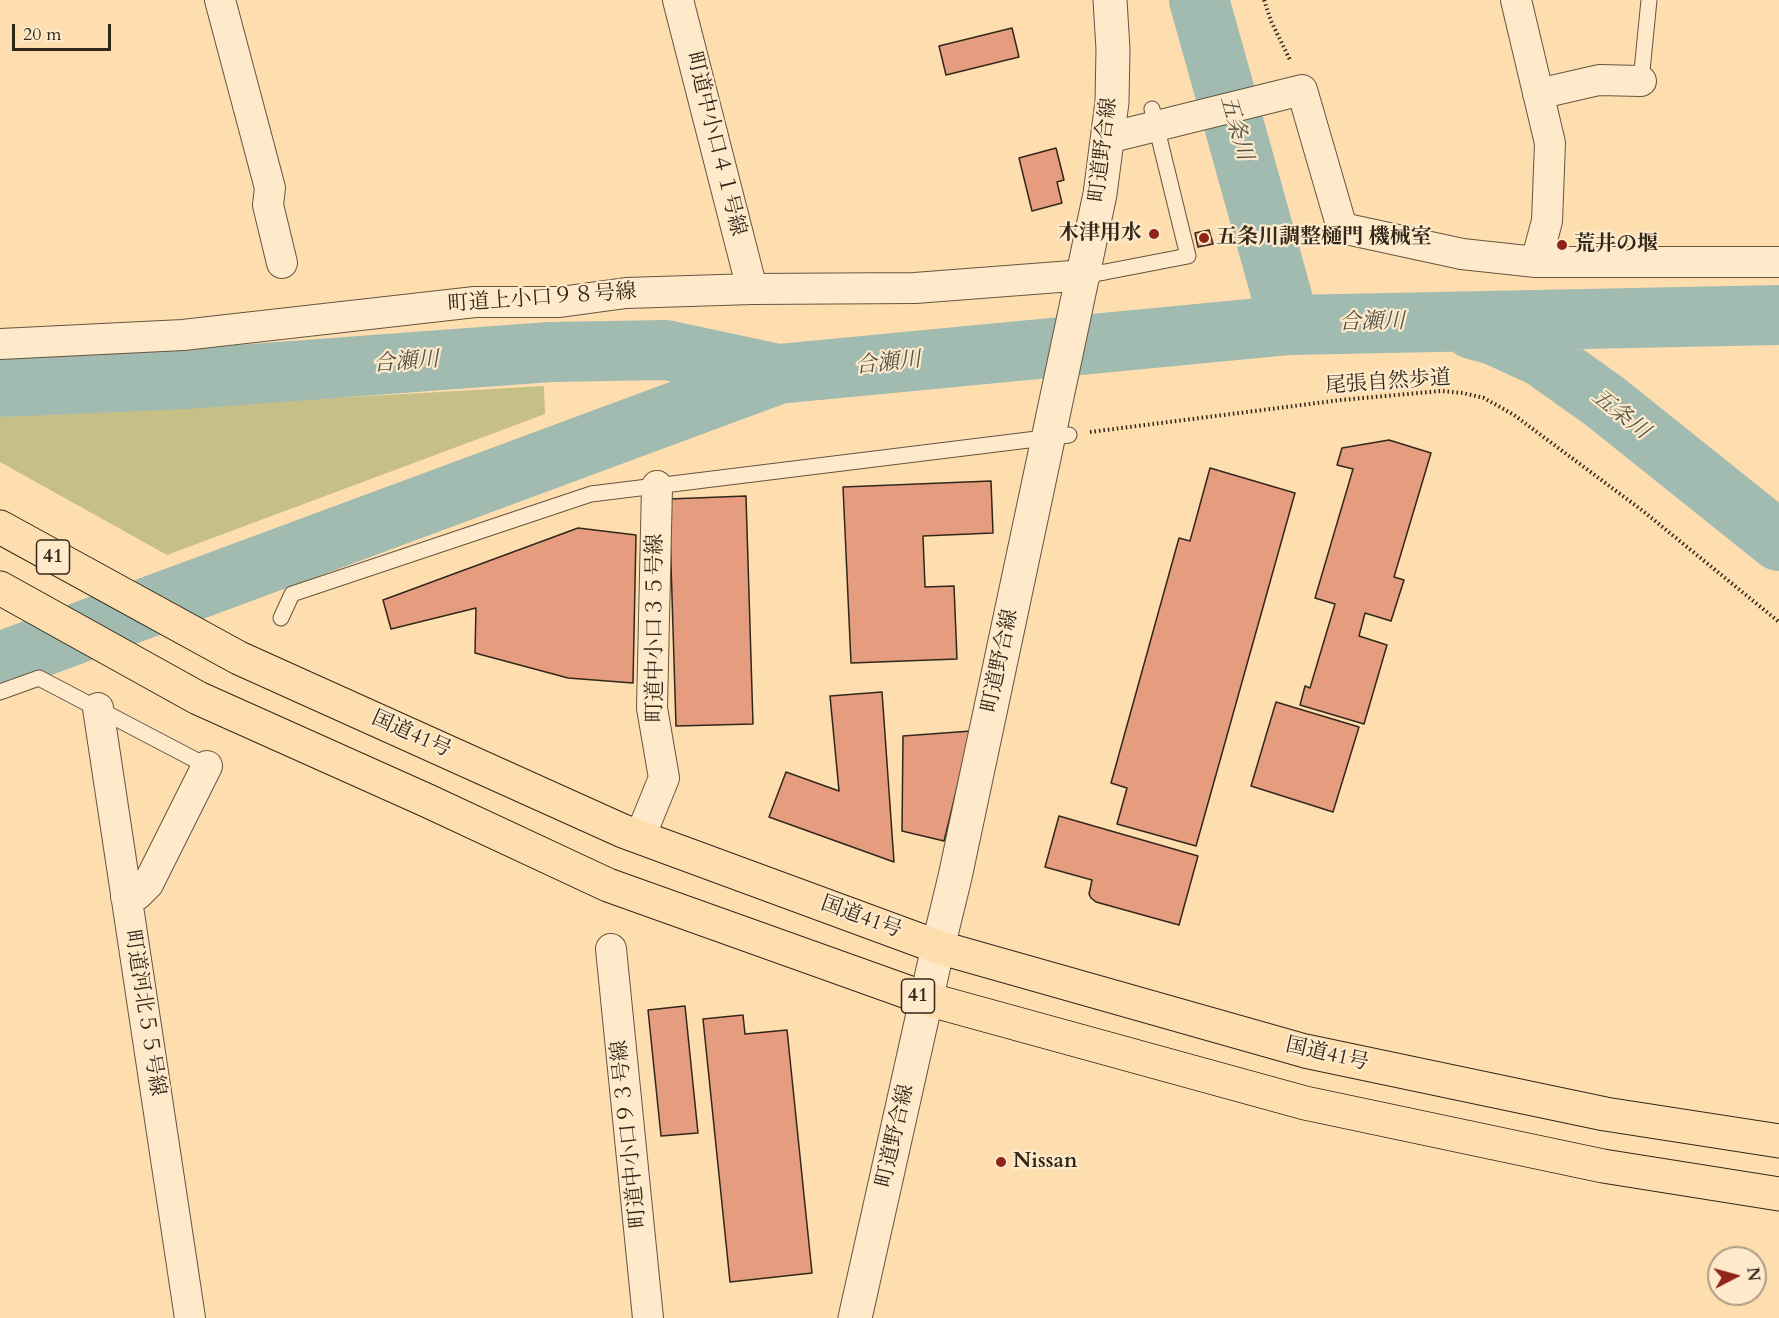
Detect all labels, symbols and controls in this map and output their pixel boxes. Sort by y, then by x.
scale bar [15,12,114,50]
text: 20 m [23,22,62,47]
street label: 町道中小口４１号線 [680,49,750,239]
water label: 五条川 [1213,93,1257,163]
street label: 町道野合線 [1085,96,1123,204]
place label: 木津用水 [1058,221,1142,247]
place label: 五条川調整樋門 機械室 [1216,225,1432,251]
marker: 木津用水 [1147,227,1161,241]
marker: 五条川調整樋門 機械室 [1197,231,1211,245]
place label: 荒井の堰 [1574,232,1658,258]
marker: 荒井の堰 [1555,238,1569,252]
street label: 町道上小口９８号線 [447,280,637,318]
water label: 合瀬川 [1339,309,1405,337]
water label: 合瀬川 [854,347,922,381]
water label: 合瀬川 [372,348,440,378]
street label: 尾張自然歩道 [1324,366,1452,400]
water label: 五条川 [1586,384,1654,446]
street label: 町道中小口３５号線 [643,534,669,722]
road number: 41 [36,540,70,574]
street label: 町道野合線 [978,607,1024,715]
street label: 国道41号 [367,706,455,764]
street label: 国道41号 [817,892,905,944]
street label: 町道河北５５号線 [118,928,170,1098]
road number: 41 [902,979,934,1013]
street label: 国道41号 [1283,1033,1371,1077]
street label: 町道中小口９３号線 [608,1039,652,1229]
street label: 町道野合線 [872,1082,920,1190]
place label: Nissan [1013,1149,1077,1175]
marker: Nissan [994,1155,1008,1169]
north arrow [1707,1246,1767,1306]
text: N [1741,1266,1765,1282]

